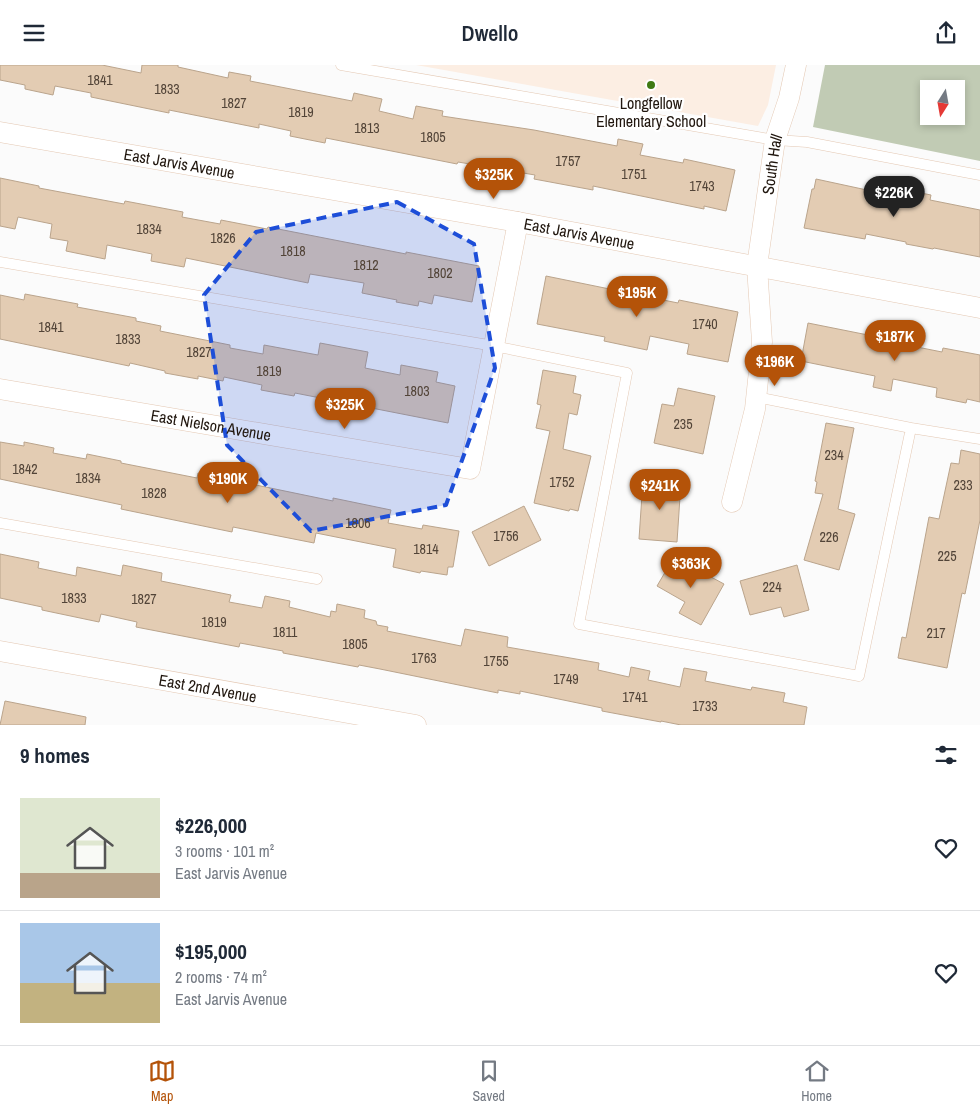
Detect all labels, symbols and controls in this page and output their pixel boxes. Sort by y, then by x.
text: Dwello [462,18,518,48]
icon: menu [20,19,48,47]
icon: share [932,19,960,47]
house number: 1841 [87,71,113,89]
marker: Longfellow Elementary School [645,79,657,91]
house number: 1833 [154,80,180,98]
north arrow [920,80,965,125]
map controls [920,80,965,125]
place label: Longfellow Elementary School [596,92,706,132]
house number: 1827 [221,94,247,112]
house number: 1819 [288,103,314,121]
house number: 1813 [354,119,380,137]
house number: 1805 [420,128,446,146]
street label: South Hall [756,131,787,196]
street label: East Jarvis Avenue [122,143,236,184]
house number: 1757 [555,152,581,170]
pin: $325K [459,157,529,200]
text: $325K [475,163,513,185]
house number: 1751 [621,165,647,183]
pin: $226K [859,175,929,218]
house number: 1743 [689,177,715,195]
text: $226K [875,181,913,203]
street label: East Jarvis Avenue [522,212,636,254]
house number: 1834 [136,220,162,238]
house number: 1826 [210,229,236,247]
house number: 1818 [280,242,306,260]
house number: 1812 [353,256,379,274]
house number: 1802 [427,264,453,282]
pin: $195K [602,275,672,318]
text: $195K [618,281,656,303]
house number: 1740 [692,315,718,333]
house number: 1841 [38,318,64,336]
pin: $187K [860,319,930,362]
text: $187K [876,325,914,347]
house number: 1833 [115,330,141,348]
house number: 1827 [186,343,212,361]
pin: $196K [740,345,810,387]
text: $196K [756,350,794,372]
house number: 1819 [256,362,282,380]
house number: 1803 [404,382,430,400]
pin: $325K [310,387,380,430]
text: $325K [326,393,364,415]
street label: East Nielson Avenue [149,404,273,446]
house number: 235 [673,415,693,433]
house number: 234 [824,446,844,464]
house number: 1842 [12,460,38,478]
pin: $190K [193,461,263,504]
text: $190K [209,467,247,489]
house number: 1834 [75,469,101,487]
pin: $241K [625,469,695,511]
house number: 1752 [549,473,575,491]
text: $241K [641,474,679,496]
house number: 233 [953,476,973,494]
house number: 1828 [141,484,167,502]
house number: 1806 [345,514,371,532]
house number: 1756 [493,527,519,545]
house number: 226 [819,528,839,546]
house number: 1814 [413,540,439,558]
pin: $363K [656,547,726,589]
house number: 225 [937,547,957,565]
text: $363K [672,552,710,574]
house number: 224 [762,578,782,596]
house number: 1833 [61,589,87,607]
house number: 1827 [131,590,157,608]
house number: 1819 [201,613,227,631]
house number: 1811 [273,623,298,641]
house number: 217 [926,624,946,642]
house number: 1805 [342,635,368,653]
house number: 1763 [411,649,437,667]
house number: 1755 [483,652,509,670]
street label: East 2nd Avenue [157,668,258,707]
house number: 1749 [553,670,579,688]
house number: 1741 [622,688,648,706]
house number: 1733 [692,697,718,715]
text: 9 homes [20,741,90,770]
icon: filters [932,741,960,769]
text: $226,000 [175,811,247,840]
icon: home [60,818,120,878]
icon: heart [932,834,960,862]
text: 3 rooms · 101 m² [175,840,274,862]
text: East Jarvis Avenue [175,862,287,884]
text: $195,000 [175,937,247,966]
icon: home [60,943,120,1003]
icon: heart [932,959,960,987]
text: 2 rooms · 74 m² [175,966,267,988]
text: East Jarvis Avenue [175,988,287,1010]
tab: Map [148,1057,176,1105]
tab: Saved [472,1057,505,1105]
tab: Home [801,1057,832,1105]

